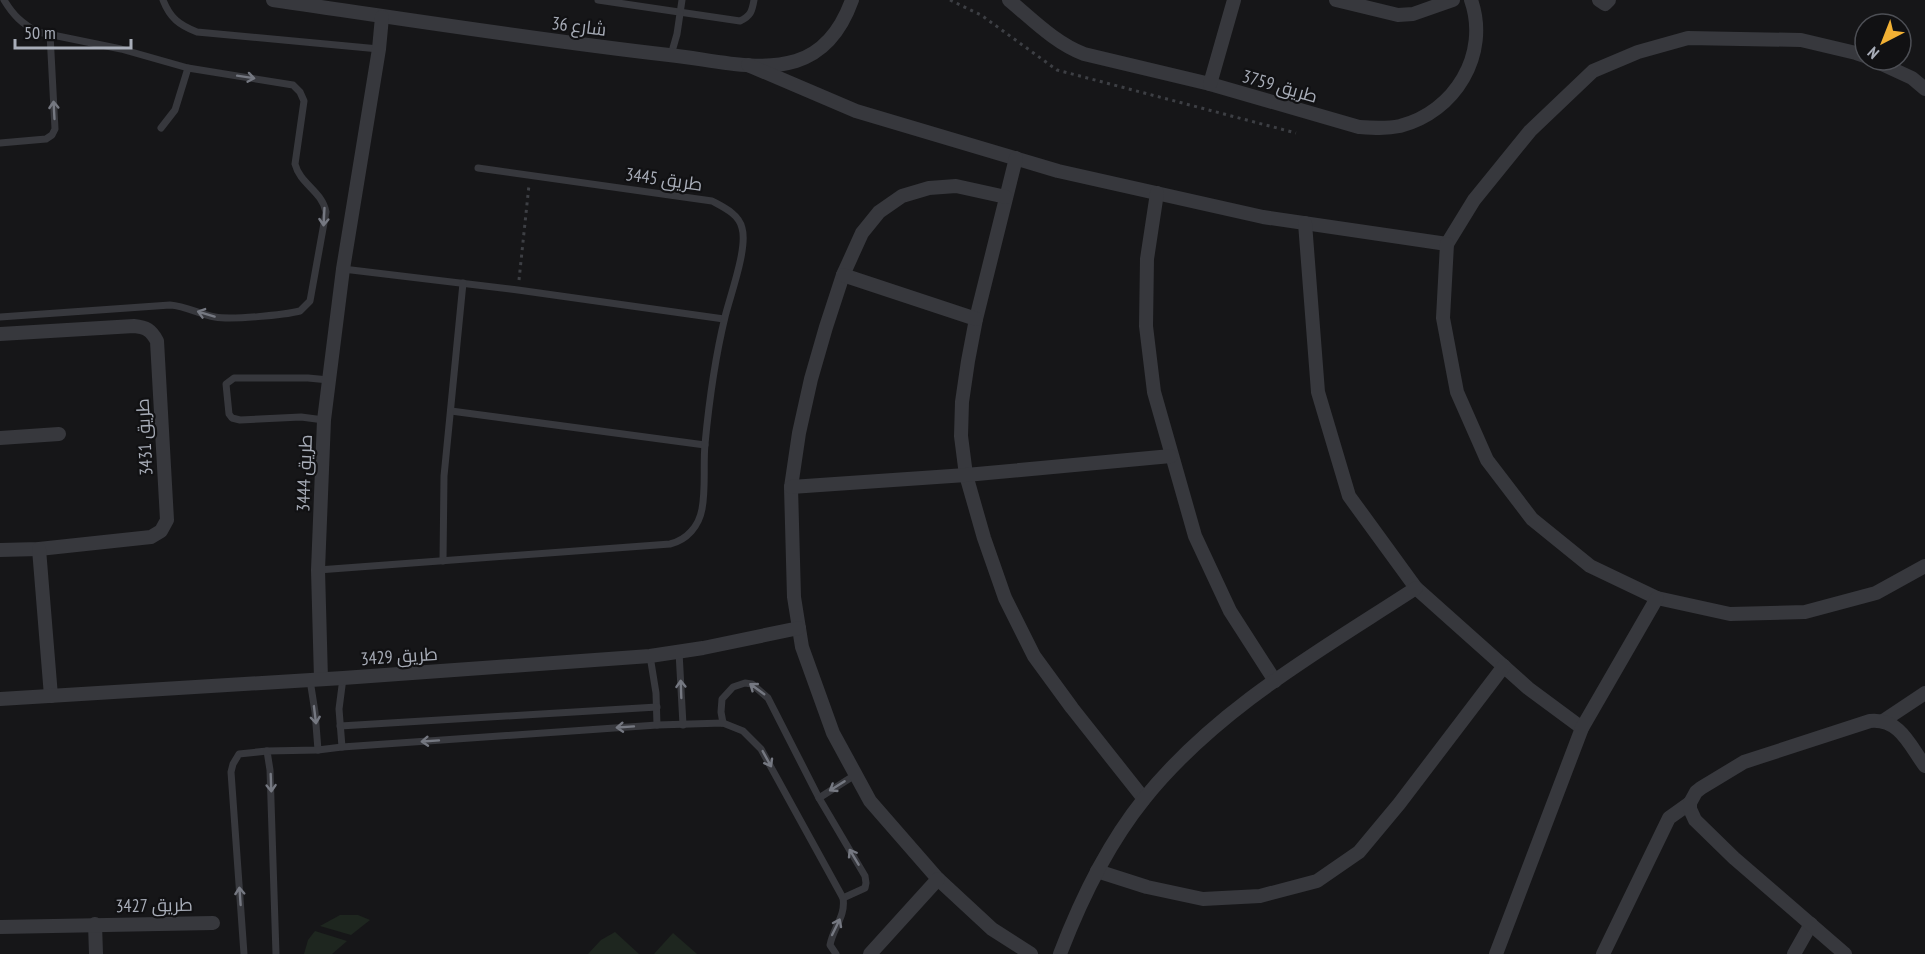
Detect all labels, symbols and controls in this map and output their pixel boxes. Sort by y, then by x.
street label: شارع 36 [550,11,608,42]
scale bar [15,12,130,50]
north arrow [1853,12,1913,72]
text: 50 m [24,21,56,44]
text: N [1863,43,1883,63]
street label: طريق 3759 [1239,64,1320,109]
one-way arrow [235,72,255,83]
one-way arrow [49,101,60,121]
street label: طريق 3445 [624,162,704,197]
one-way arrow [318,206,329,226]
one-way arrow [197,308,216,319]
street label: طريق 3431 [130,398,159,476]
street label: طريق 3444 [291,434,318,512]
street label: طريق 3429 [360,642,438,671]
one-way arrow [676,679,687,699]
one-way arrow [749,683,765,696]
one-way arrow [310,704,321,724]
one-way arrow [615,722,635,733]
one-way arrow [421,735,441,746]
one-way arrow [761,750,773,767]
one-way arrow [265,772,276,792]
one-way arrow [829,781,846,793]
one-way arrow [848,849,860,866]
one-way arrow [234,886,245,906]
street label: طريق 3427 [115,893,193,918]
one-way arrow [831,918,843,936]

